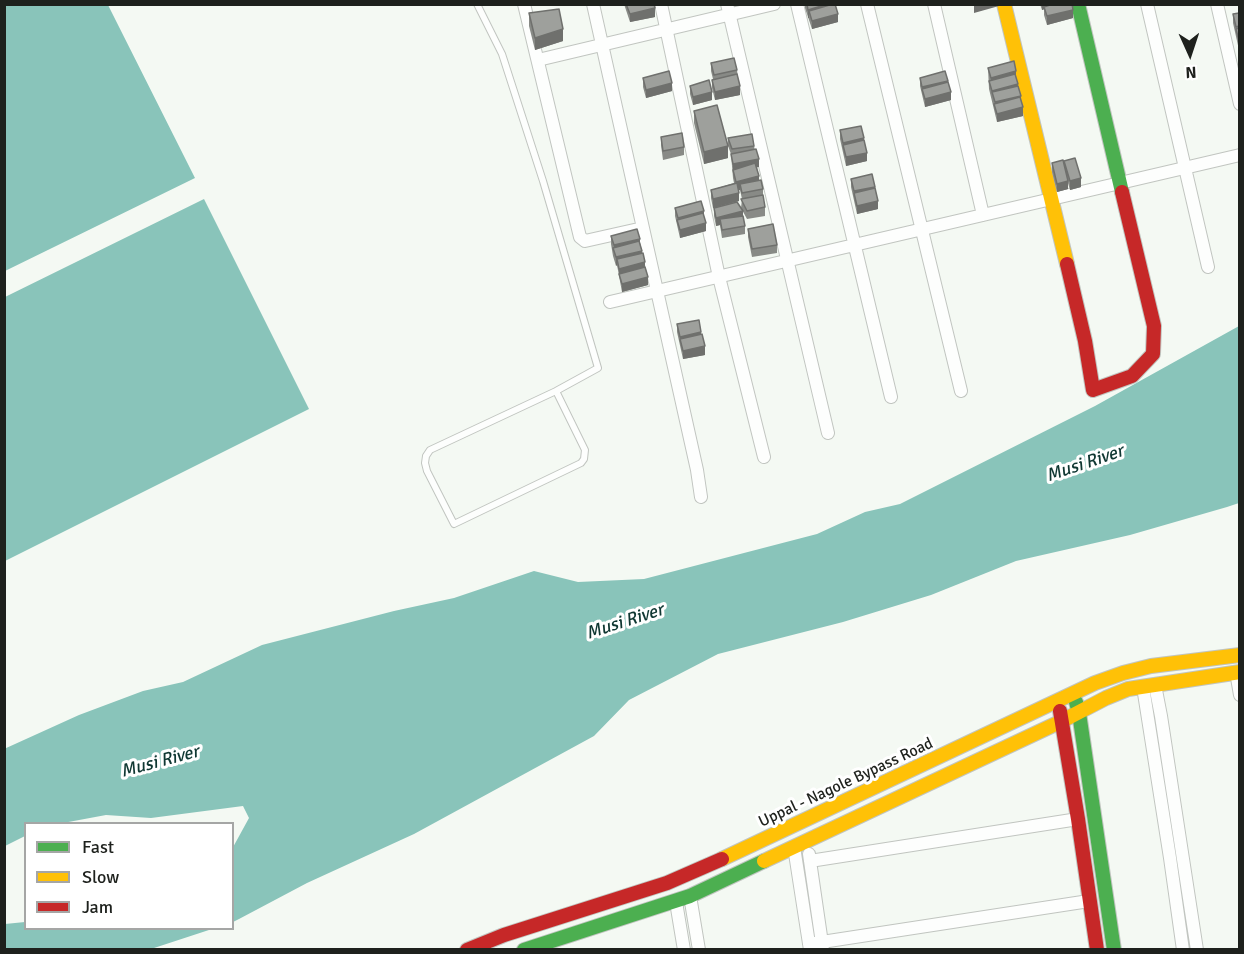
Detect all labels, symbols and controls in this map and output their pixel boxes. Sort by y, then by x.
north arrow [1160,24,1220,84]
text: N [1185,62,1197,82]
water label: Musi River [1044,441,1126,487]
water label: Musi River [584,599,666,645]
street label: Uppal - Nagole Bypass Road [756,734,936,832]
water label: Musi River [118,741,202,783]
legend [24,822,234,930]
text: Fast [82,836,114,858]
text: Slow [82,866,119,888]
text: Jam [82,896,113,918]

